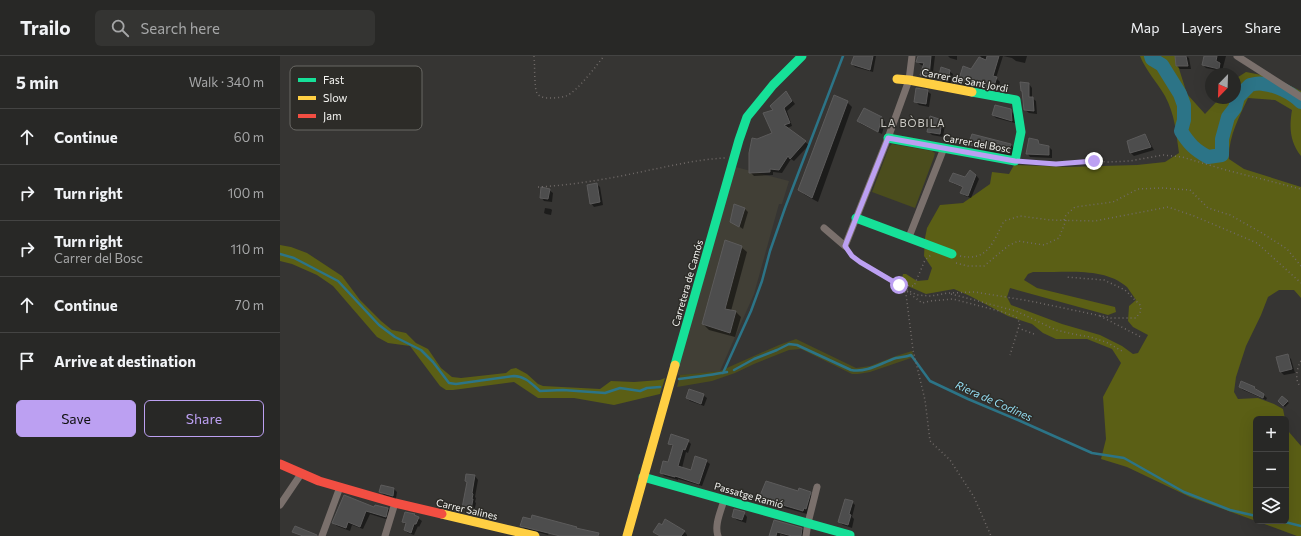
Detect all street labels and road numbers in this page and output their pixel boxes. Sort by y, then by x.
street label: Carrer de Sant Jordi [921,66,1009,94]
street label: Carrer del Bosc [942,131,1012,155]
street label: Carretera de Camós [669,238,705,328]
street label: Passatge Ramió [713,479,785,511]
street label: Carrer Salines [435,496,499,522]

